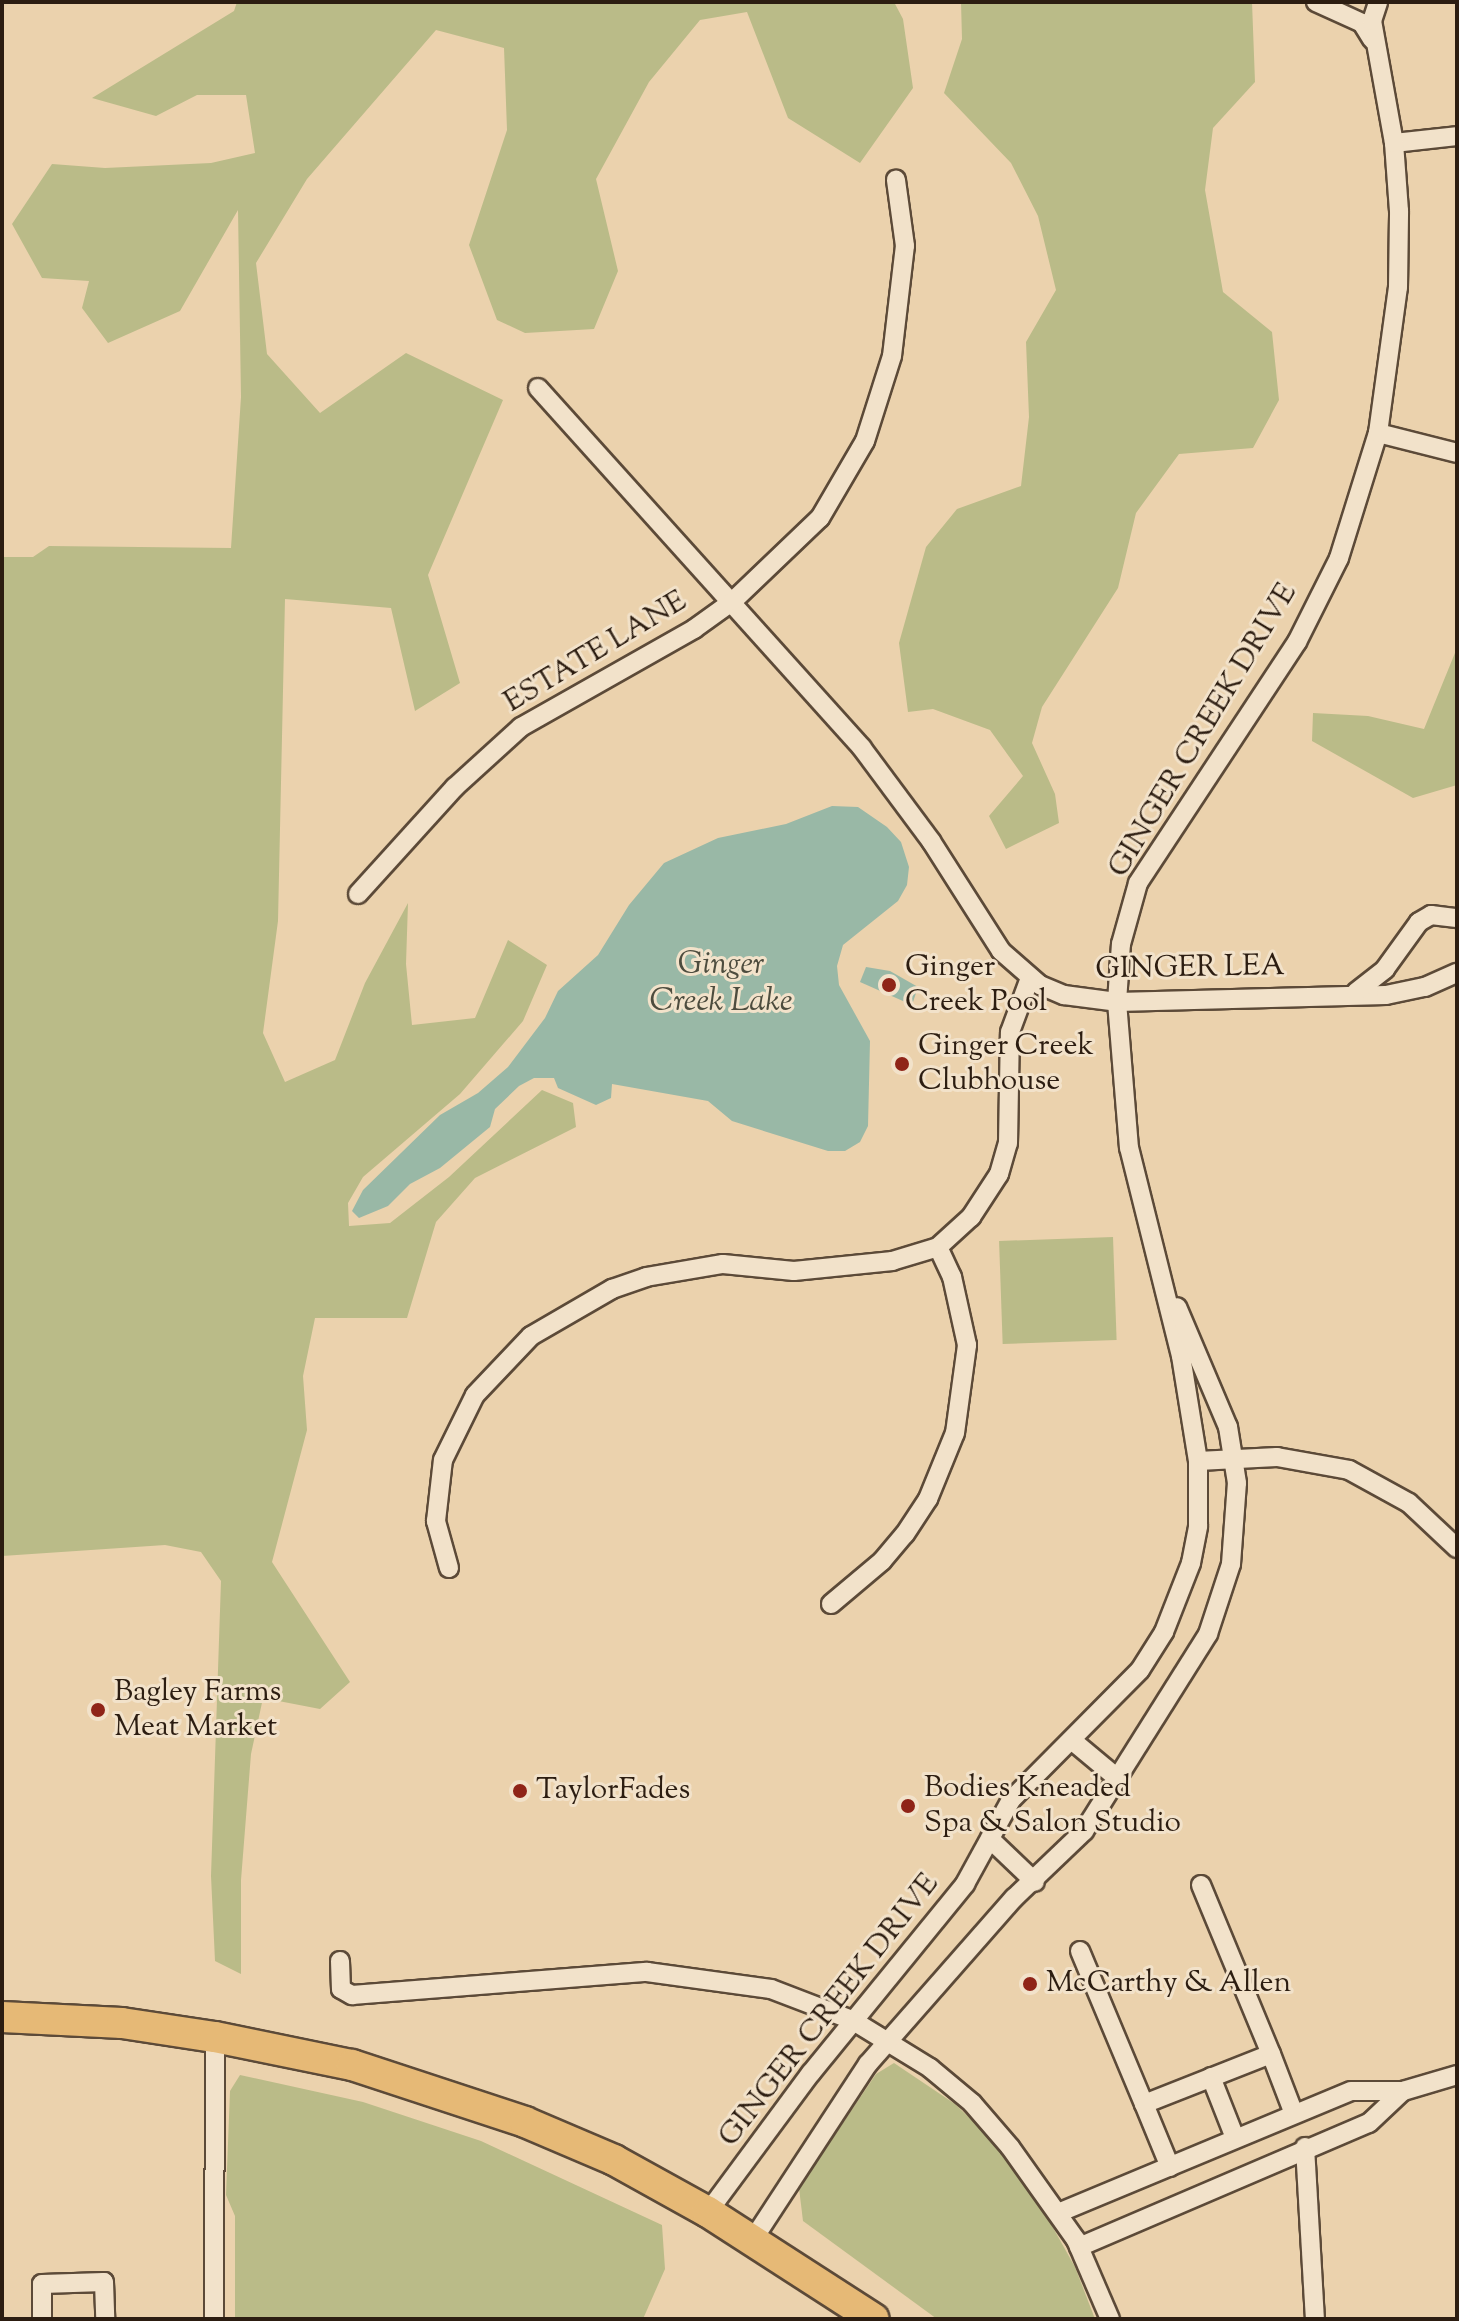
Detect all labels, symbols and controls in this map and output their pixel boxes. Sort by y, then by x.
street label: GINGER CREEK DRIVE [1102,578,1306,884]
street label: ESTATE LANE [498,584,694,722]
water label: Ginger Creek Lake [649,947,793,1022]
street label: GINGER LEA [1095,949,1285,989]
place label: Ginger Creek Pool [905,950,1047,1020]
marker: Ginger Creek Pool [880,976,898,994]
place label: Ginger Creek Clubhouse [918,1029,1094,1100]
marker: Ginger Creek Clubhouse [893,1055,911,1073]
place label: Bagley Farms Meat Market [114,1675,281,1746]
marker: Bagley Farms Meat Market [89,1701,107,1719]
place label: Bodies Kneaded Spa & Salon Studio [924,1771,1181,1842]
place label: TaylorFades [536,1773,690,1809]
marker: TaylorFades [511,1782,529,1800]
marker: Bodies Kneaded Spa & Salon Studio [899,1797,917,1815]
street label: GINGER CREEK DRIVE [712,1867,948,2155]
place label: McCarthy & Allen [1046,1966,1291,2002]
marker: McCarthy & Allen [1021,1975,1039,1993]

